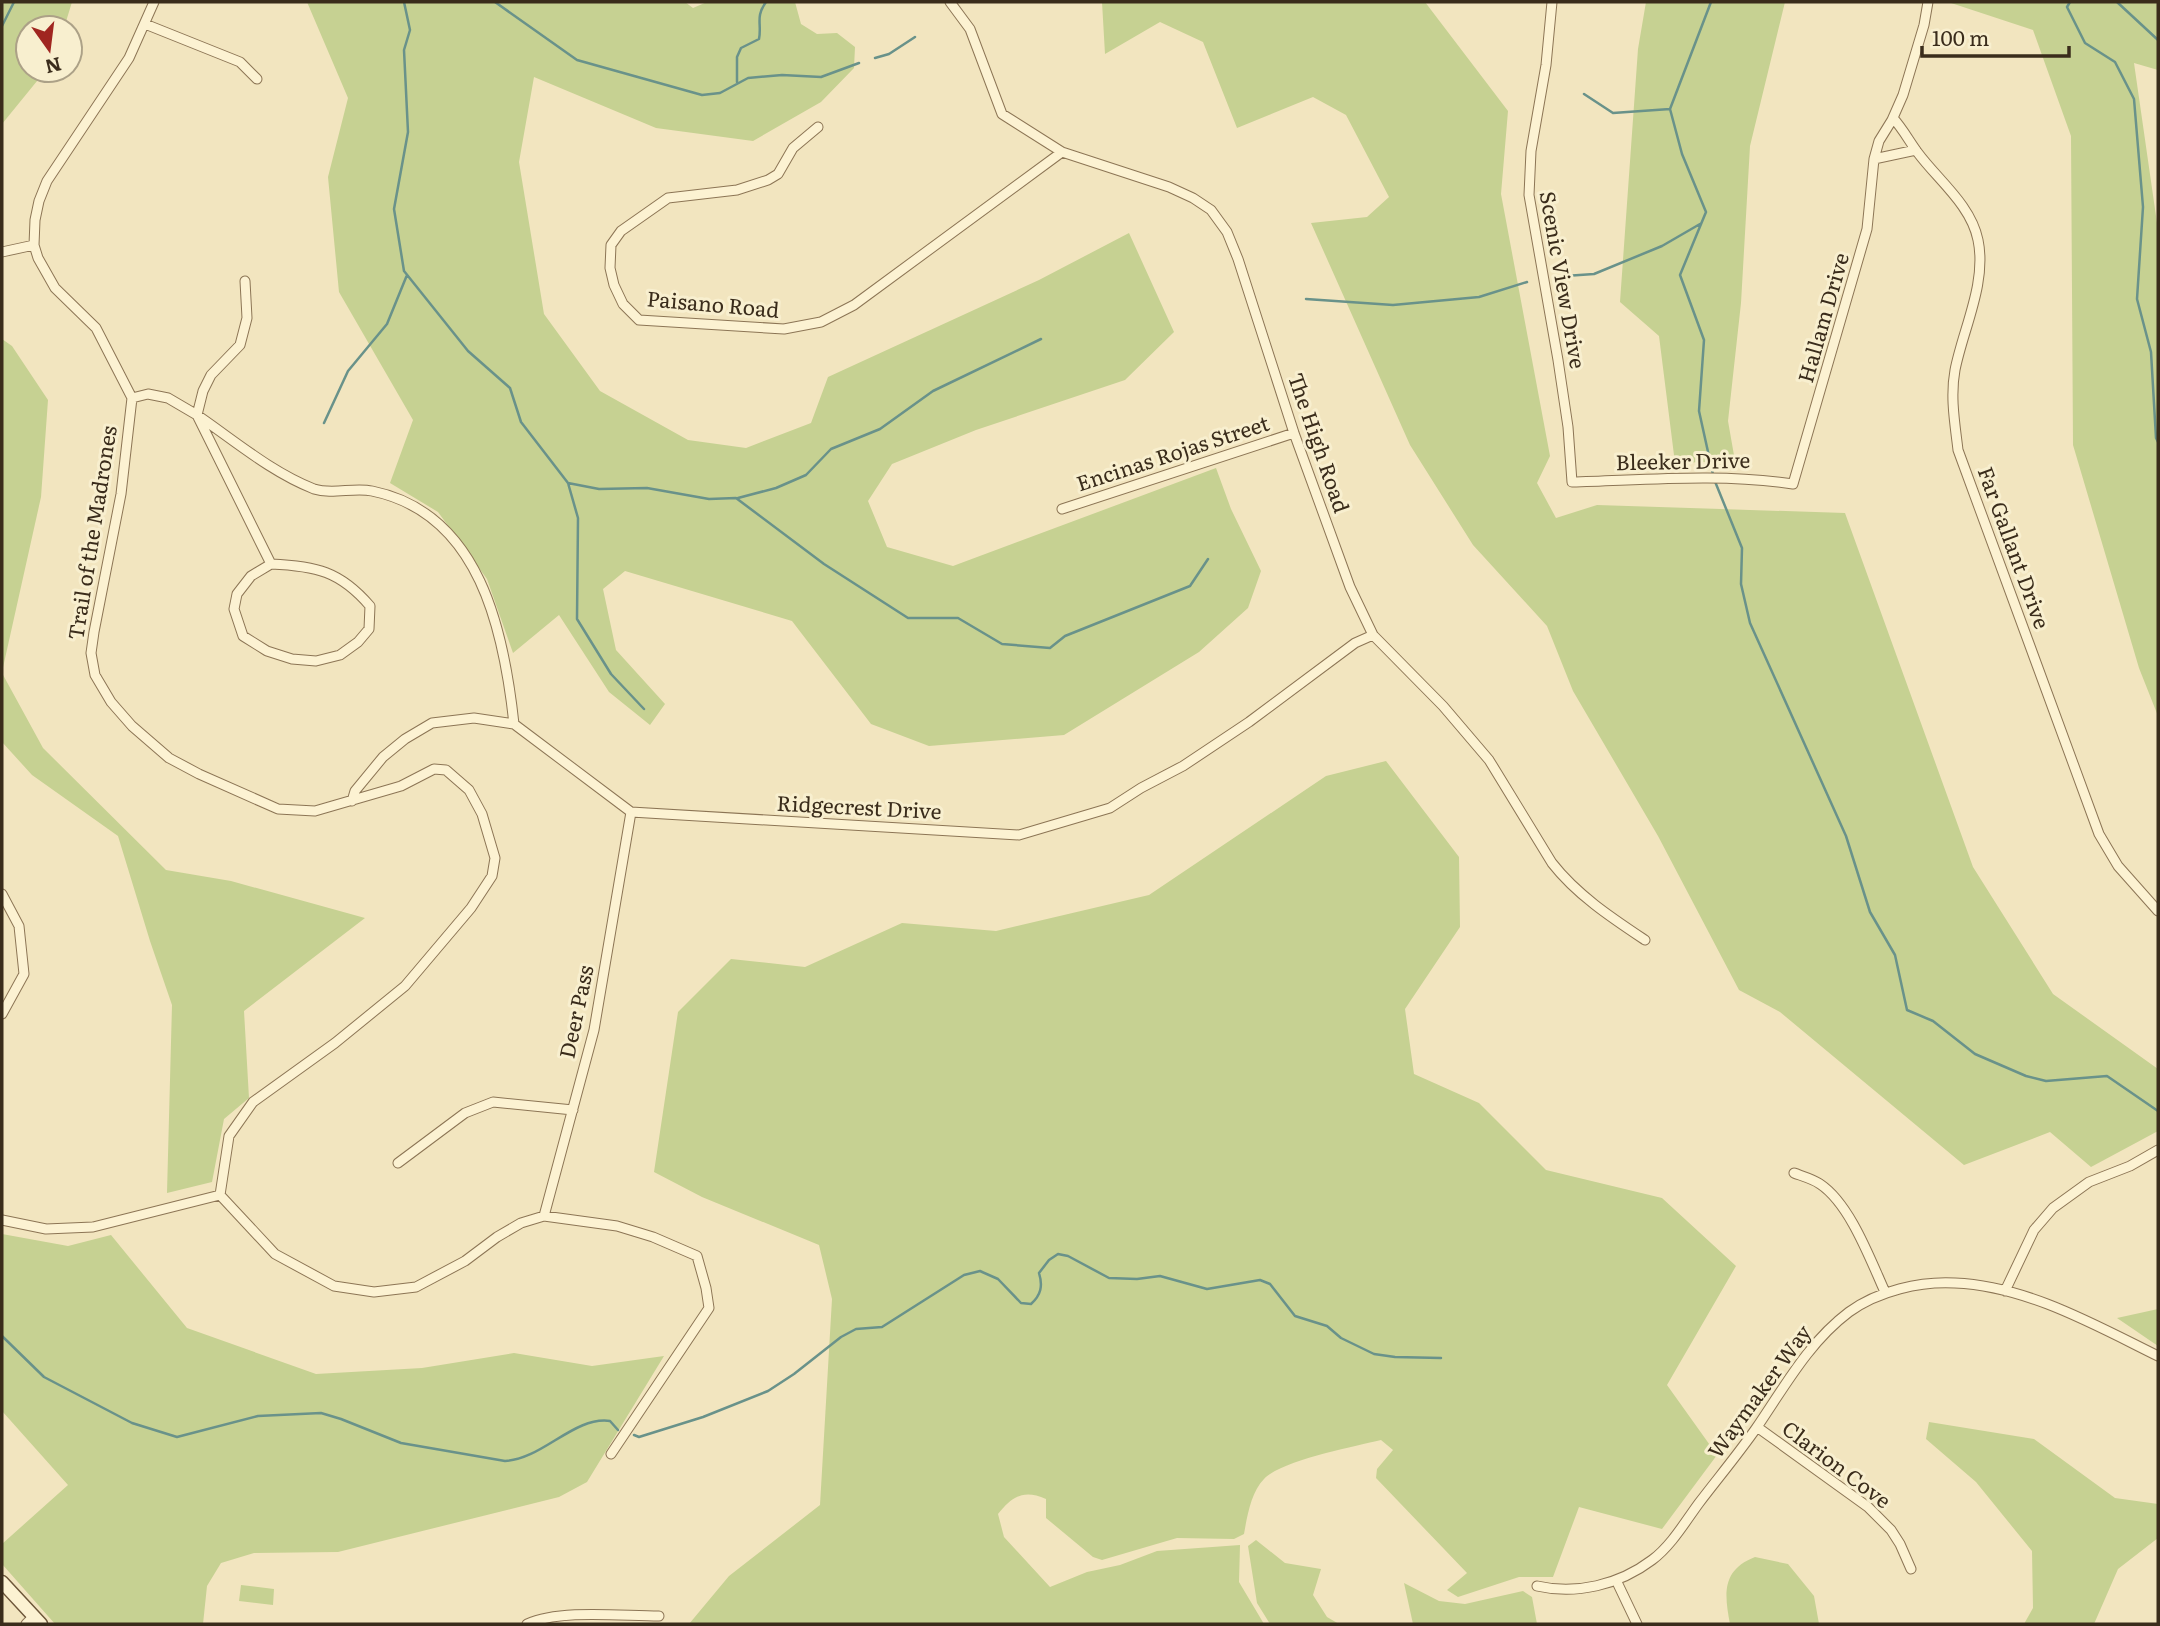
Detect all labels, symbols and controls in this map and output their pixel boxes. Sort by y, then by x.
north arrow [14,14,84,84]
scale bar [1922,14,2069,58]
text: 100 m [1932,21,1989,52]
text: N [42,51,64,82]
street label: Scenic View Drive [1534,188,1595,371]
street label: Hallam Drive [1788,249,1855,386]
street label: Paisano Road [646,281,781,324]
street label: The High Road [1282,368,1359,516]
street label: Encinas Rojas Street [1072,406,1273,497]
street label: Trail of the Madrones [58,423,123,642]
street label: Bleeker Drive [1615,443,1751,476]
street label: Far Gallant Drive [1972,462,2059,633]
street label: Ridgecrest Drive [776,786,943,825]
street label: Deer Pass [550,962,600,1061]
street label: Waymaker Way [1699,1316,1818,1464]
street label: Clarion Cove [1777,1412,1899,1514]

